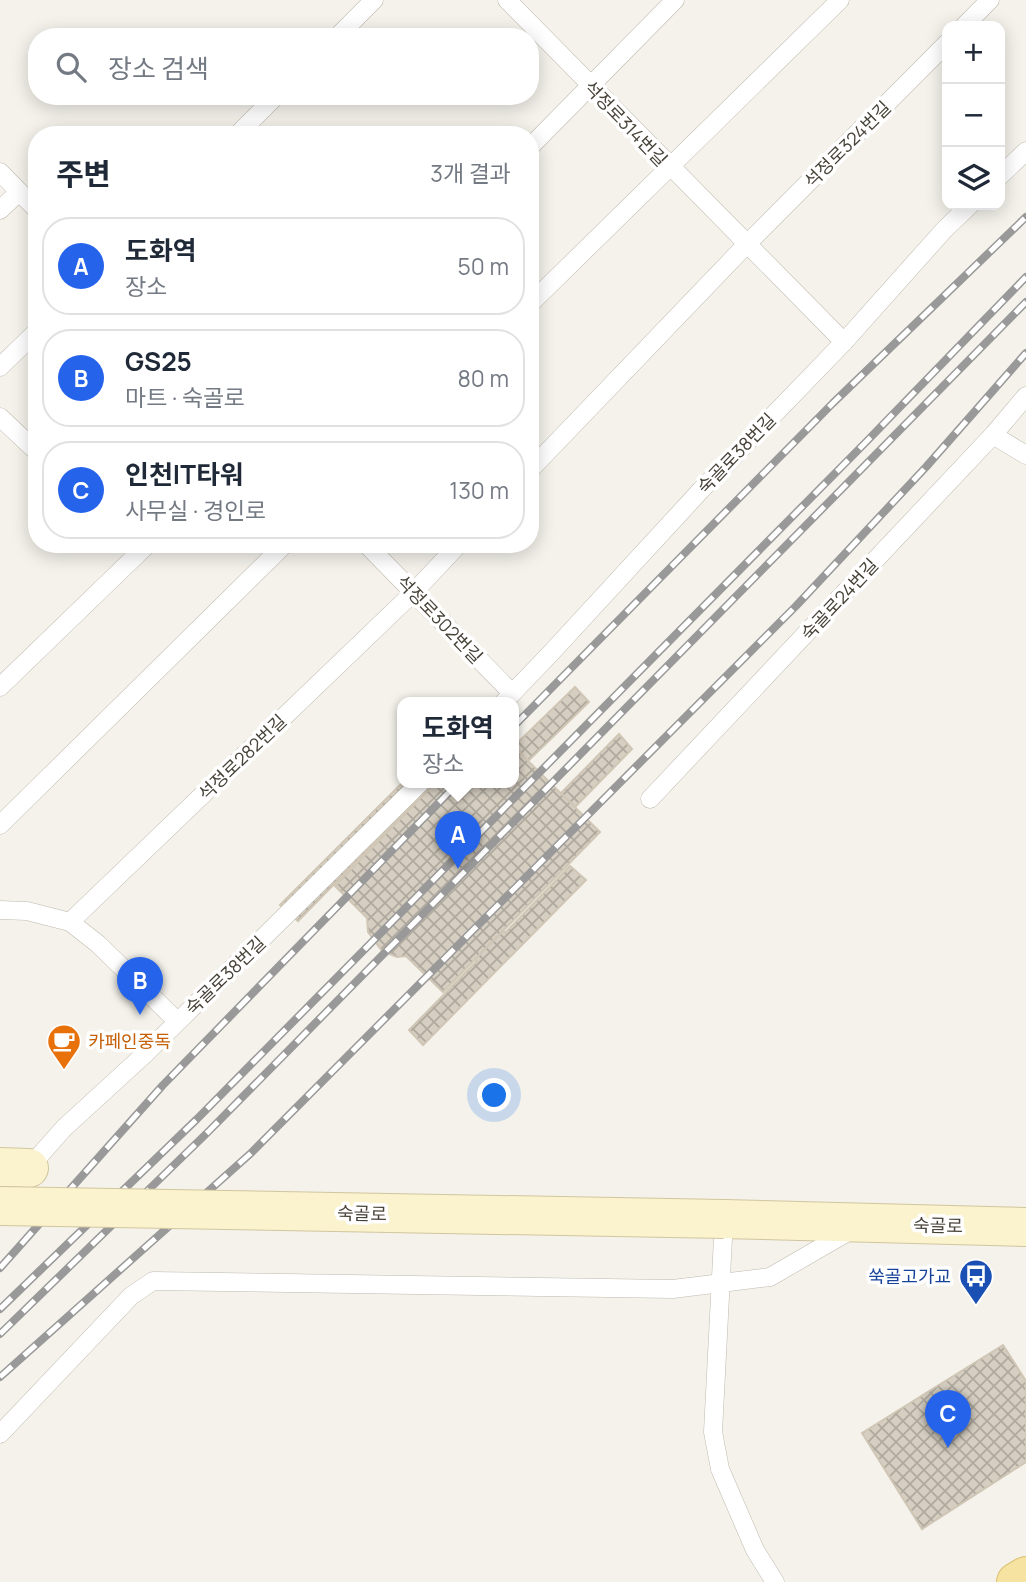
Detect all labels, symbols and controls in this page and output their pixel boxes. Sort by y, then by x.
map controls [942,21,1005,210]
button: + [942,21,1005,84]
search box [28,28,539,105]
icon: search [52,48,90,86]
text: 장소 검색 [108,50,209,86]
street label: 석정로314번길 [579,75,673,171]
button: − [942,84,1005,147]
street label: 석정로324번길 [798,95,896,193]
button: layers [942,147,1005,210]
text: 주변 [56,153,111,194]
text: 3개 결과 [430,157,511,189]
text: 도화역 [125,232,197,268]
text: A [73,250,89,282]
text: 50 m [458,250,509,282]
text: 장소 [125,270,167,302]
text: GS25 [125,343,192,379]
text: B [74,362,88,394]
text: 80 m [458,362,509,394]
text: 마트 · 숙골로 [125,381,245,413]
street label: 숙골로38번길 [692,408,780,498]
text: 인천IT타워 [125,456,244,492]
text: C [73,474,90,506]
text: 130 m [449,474,509,506]
text: 사무실 · 경인로 [125,494,266,526]
street label: 숙골로24번길 [795,553,883,645]
street label: 석정로302번길 [392,570,488,668]
popup [397,697,519,788]
street label: 석정로282번길 [193,709,291,805]
text: 도화역 [422,709,494,745]
text: 장소 [422,747,464,779]
pin: A [435,811,481,869]
street label: 숙골로38번길 [180,931,270,1019]
pin: B [117,957,163,1015]
cafe icon: 카페인중독 [45,1022,83,1071]
place label: 카페인중독 [88,1029,171,1053]
your location [477,1078,511,1112]
street label: 숙골로 [337,1201,387,1225]
street label: 숙골로 [913,1213,963,1237]
bus stop icon: 쑥골고가교 [957,1257,995,1306]
place label: 쑥골고가교 [868,1264,951,1288]
pin: C [925,1390,971,1448]

